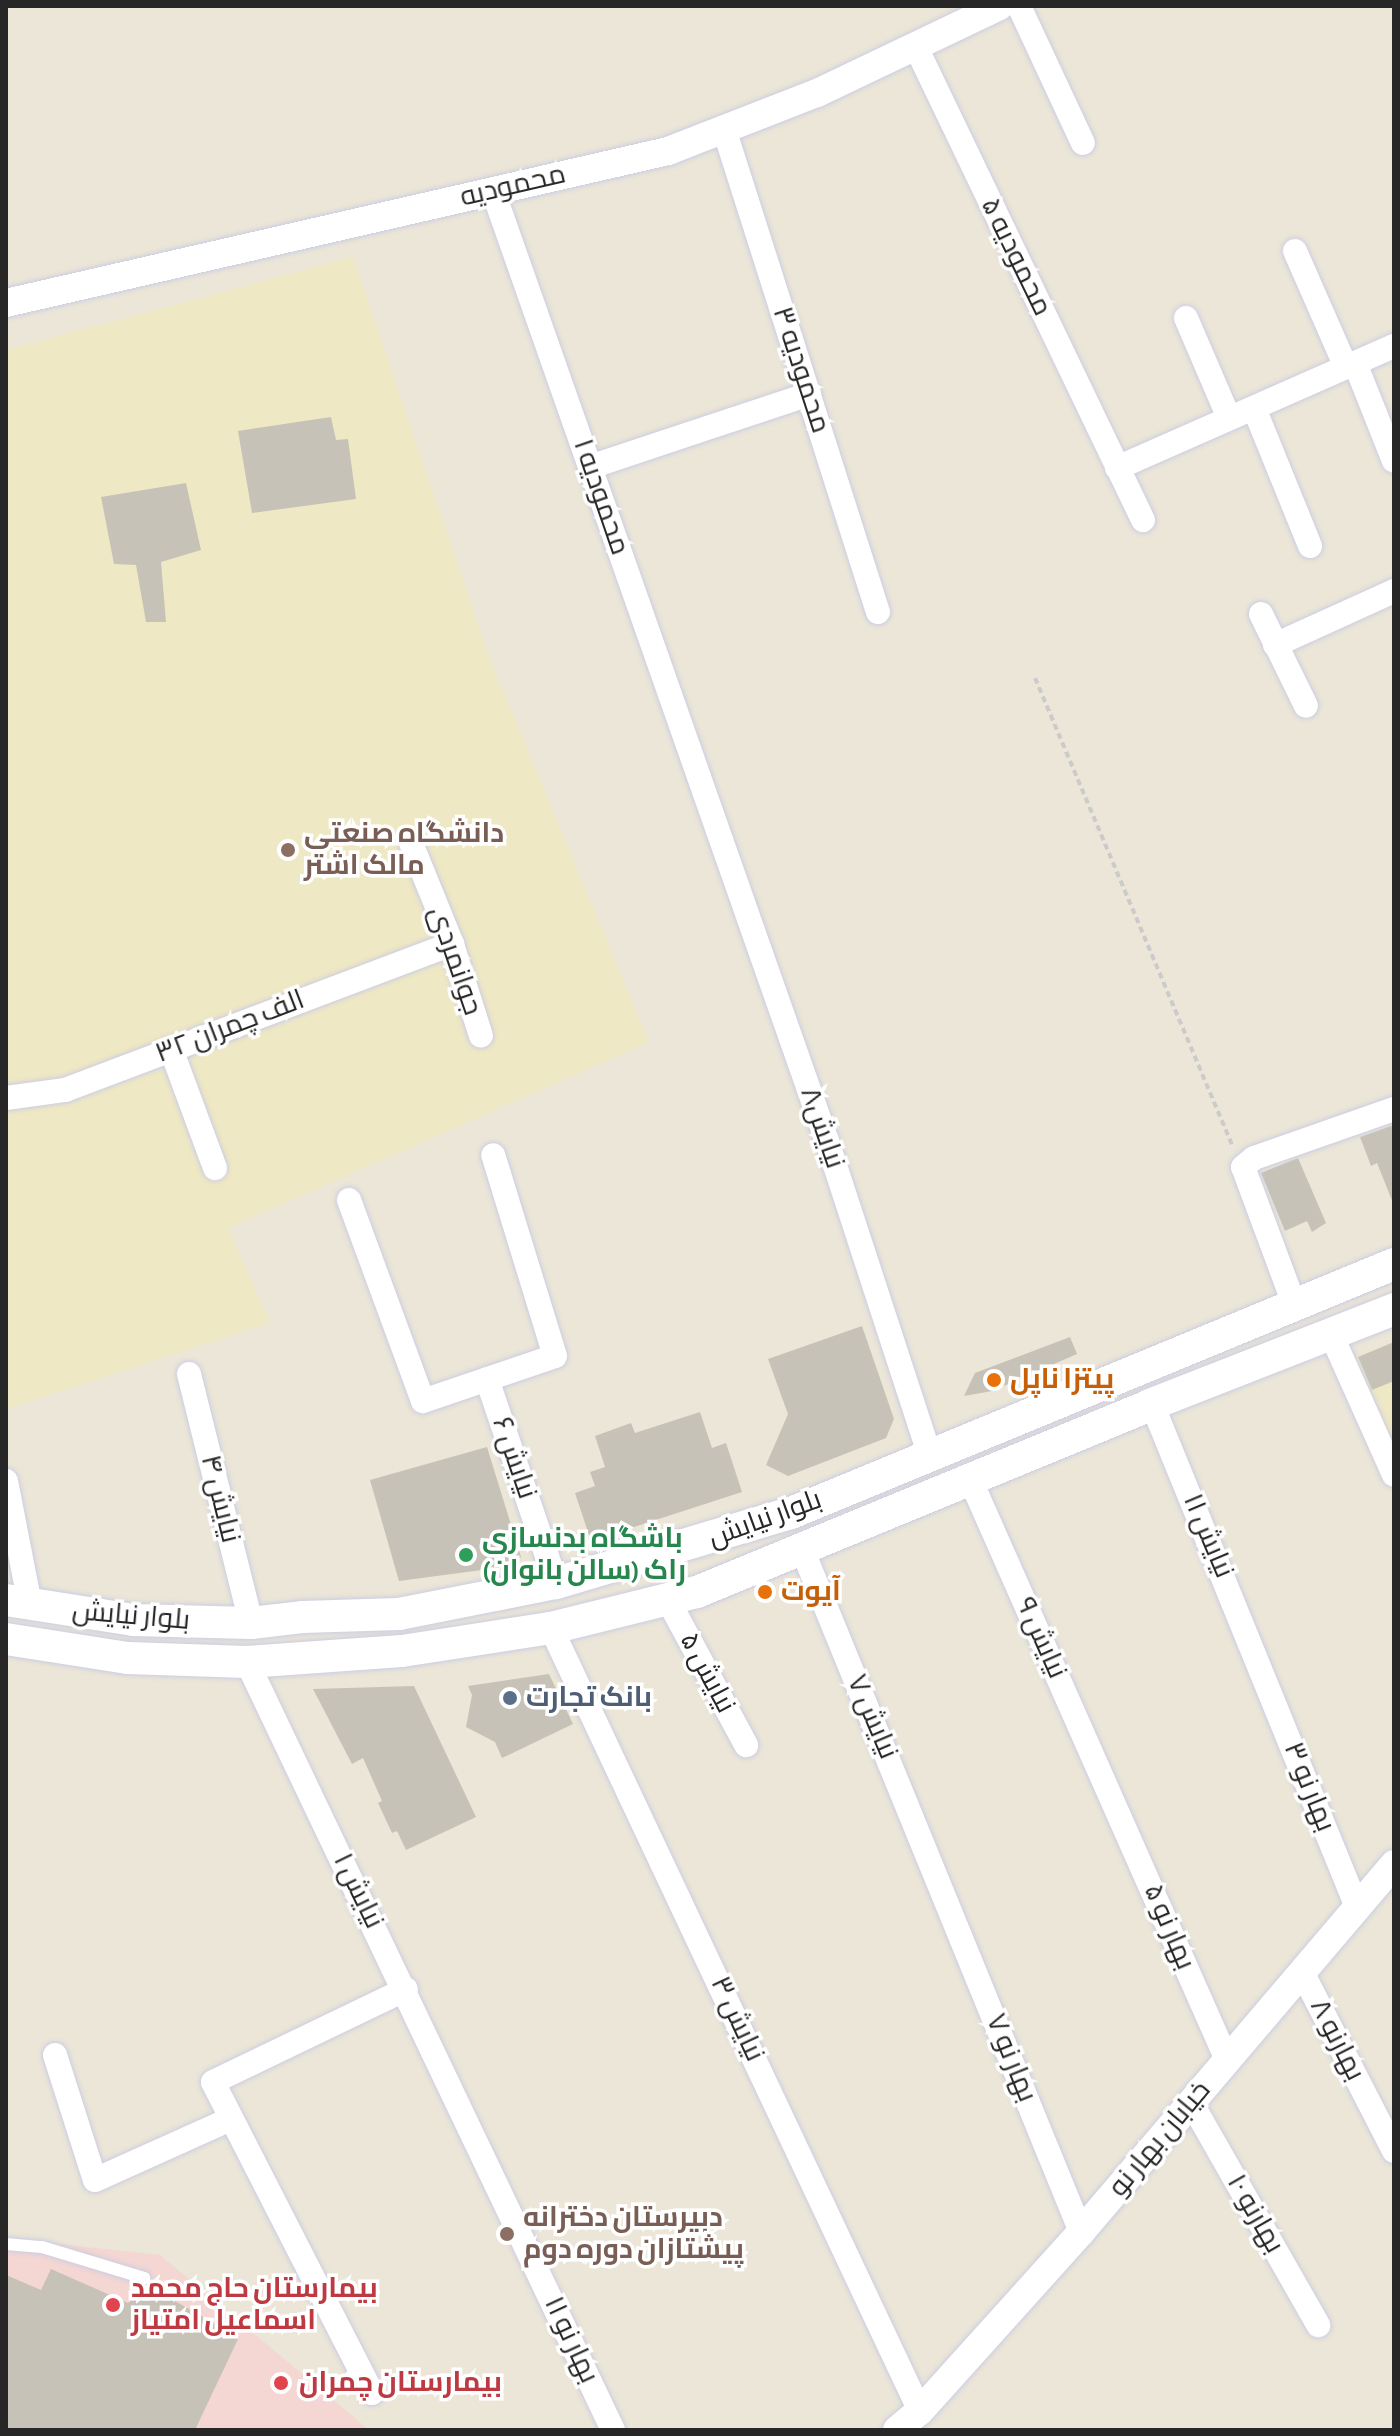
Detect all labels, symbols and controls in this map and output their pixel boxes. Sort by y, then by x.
street label: محمودیه [457,158,569,214]
street label: ۵ محمودیه [973,193,1059,321]
street label: ۳ محمودیه [765,303,837,437]
street label: ۱ محمودیه [566,435,636,559]
place label: دانشگاه صنعتی مالک اشتر [304,817,504,883]
marker: دانشگاه صنعتی مالک اشتر [279,841,297,859]
street label: جوانمردی [421,902,489,1020]
street label: ۳۲ الف چمران [151,983,309,1071]
street label: نیایش۸ [792,1083,852,1173]
place label: پیتزا ناپل [1010,1363,1114,1397]
marker: پیتزا ناپل [985,1371,1003,1389]
street label: نیایش ۶ [484,1413,544,1503]
street label: نیایش ۴ [193,1451,247,1547]
street label: بلوار نیایش [704,1483,826,1555]
street label: نیایش ۱۱ [1175,1489,1241,1583]
place label: باشگاه بدنسازی راک (سالن بانوان) [482,1522,686,1588]
marker: باشگاه بدنسازی راک (سالن بانوان) [457,1546,475,1564]
place label: آیوت [781,1575,841,1609]
marker: آیوت [756,1583,774,1601]
street label: نیایش ۹ [1008,1592,1074,1684]
street label: بلوار نیایش [71,1594,191,1638]
street label: نیایش ۵ [672,1627,742,1719]
street label: نیایش ۷ [839,1670,905,1764]
place label: بانک تجارت [526,1681,652,1715]
marker: بانک تجارت [501,1689,519,1707]
street label: ۳ بهار نو [1276,1737,1342,1837]
street label: نیایش ۱ [325,1848,391,1934]
street label: ۵ بهار نو [1136,1879,1202,1975]
street label: نیایش ۳ [703,1971,771,2067]
street label: ۸ بهارنو [1302,1993,1372,2087]
street label: ۷ بهار نو [978,2009,1044,2107]
street label: خیابان بهار نو [1102,2074,1218,2204]
street label: ۱۰ بهارنو [1219,2169,1291,2259]
place label: دبیرستان دخترانه پیشتازان دوره دوم [523,2201,744,2267]
marker: دبیرستان دخترانه پیشتازان دوره دوم [498,2225,516,2243]
place label: بیمارستان حاج محمد اسماعیل امتیاز [131,2272,378,2338]
street label: ۱۱ بهار نو [536,2291,606,2389]
marker: بیمارستان حاج محمد اسماعیل امتیاز [102,2294,124,2316]
place label: بیمارستان چمران [299,2366,502,2400]
marker: بیمارستان چمران [270,2372,292,2394]

